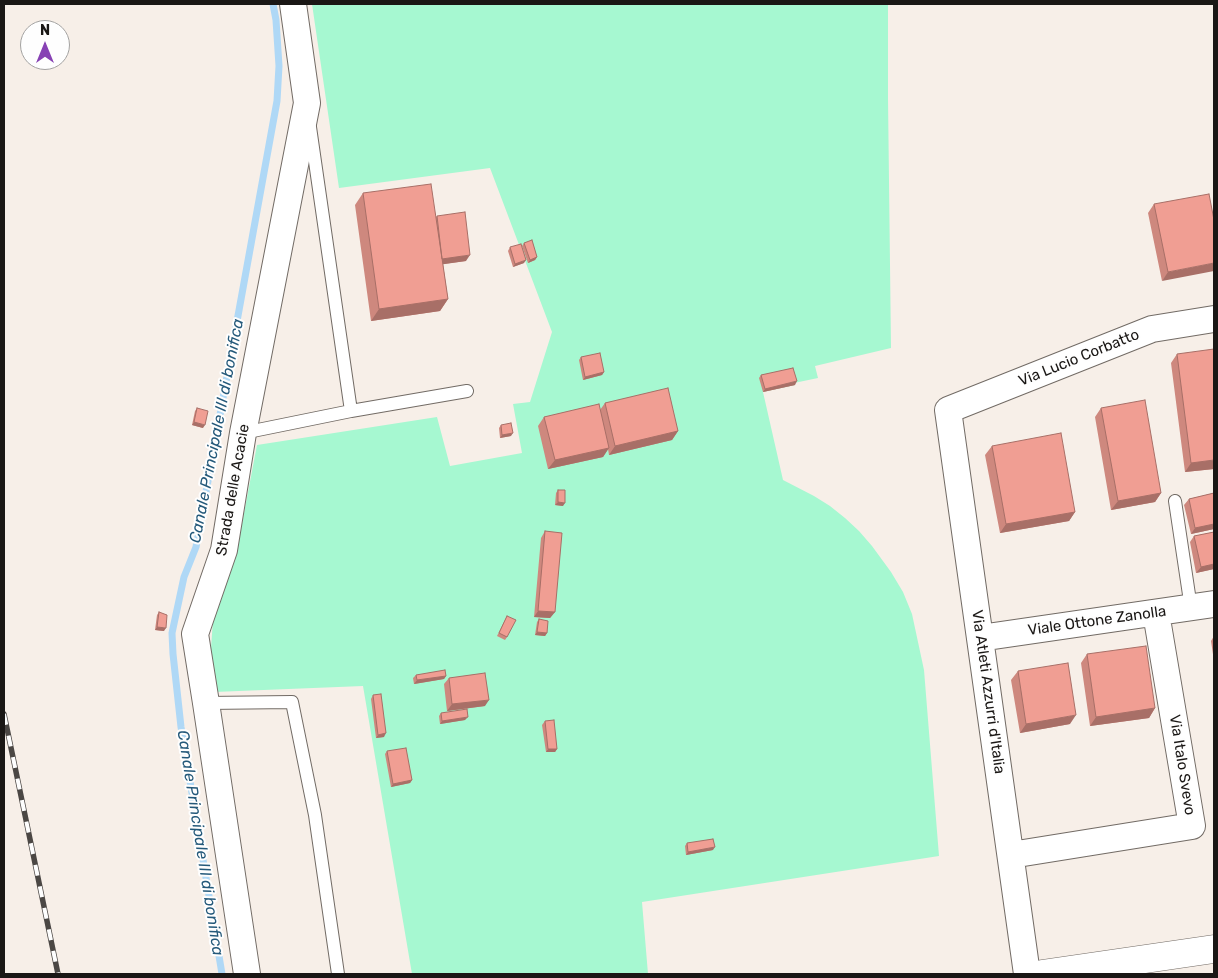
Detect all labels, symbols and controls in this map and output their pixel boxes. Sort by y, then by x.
north arrow [20,20,70,70]
text: N [40,22,50,39]
water label: Canale Principale III di bonifica [186,317,248,545]
street label: Via Lucio Corbatto [1016,326,1142,390]
street label: Strada delle Acacie [213,423,253,557]
street label: Viale Ottone Zanolla [1027,602,1167,640]
street label: Via Atleti Azzurri d'Italia [968,609,1008,775]
street label: Via Italo Svevo [1165,713,1199,817]
water label: Canale Principale III di bonifica [173,729,227,957]

